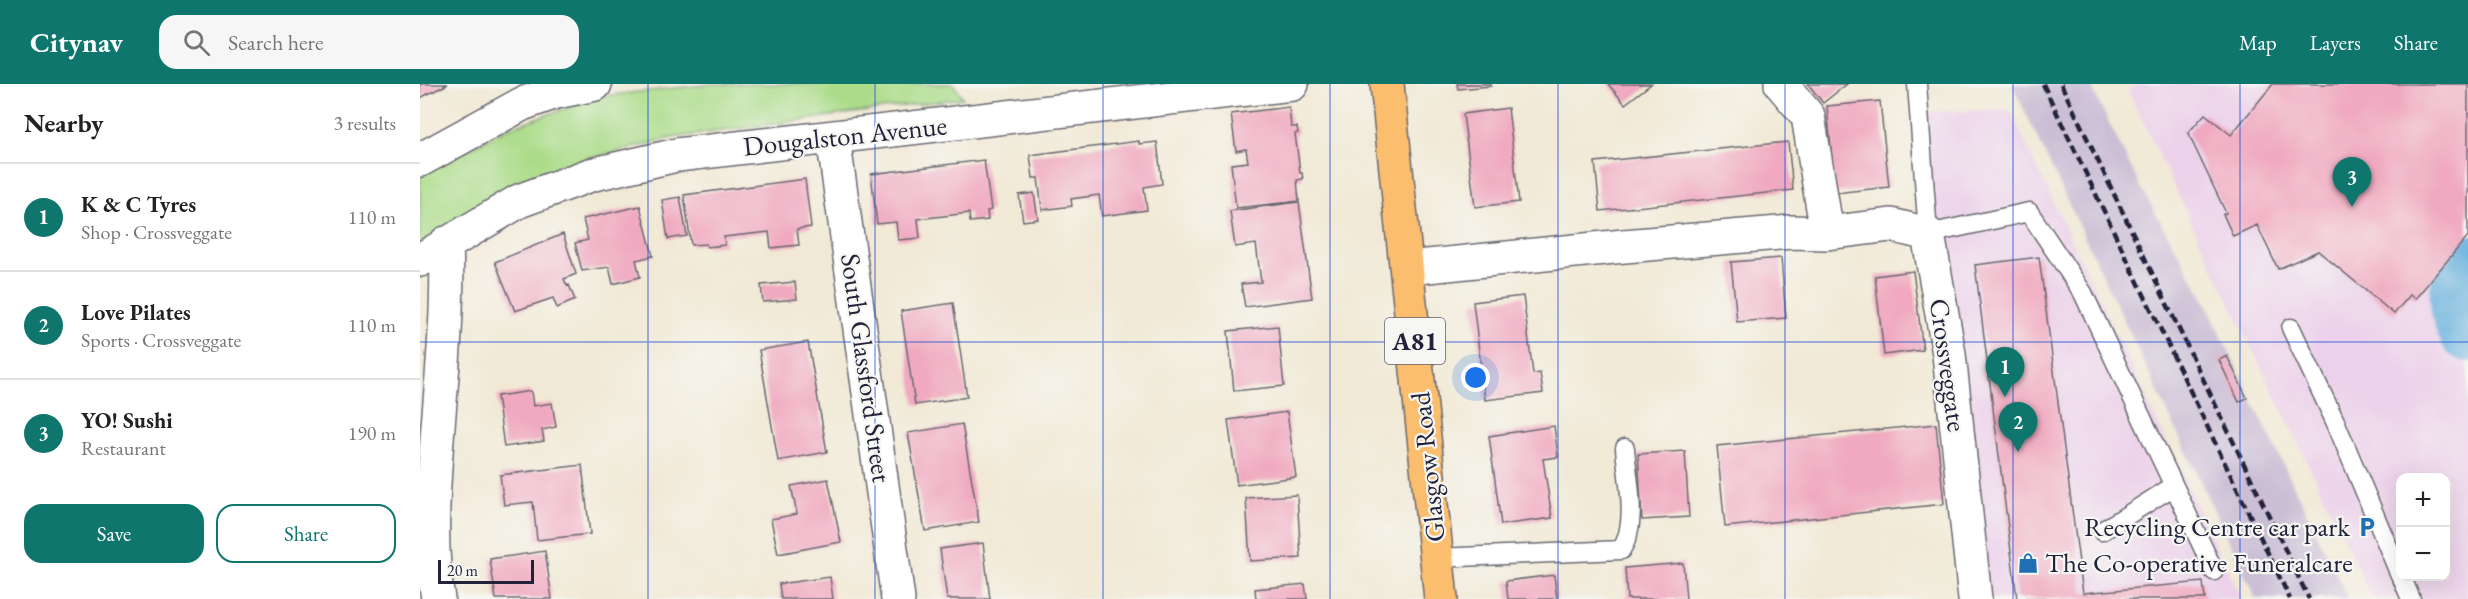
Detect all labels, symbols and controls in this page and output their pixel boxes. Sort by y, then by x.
search box [159,15,579,69]
text: Citynav [30,24,123,60]
icon: search [180,26,213,59]
text: Search here [228,28,324,57]
text: Map [2239,29,2277,56]
text: Layers [2310,29,2361,56]
text: Share [2394,29,2438,56]
text: Nearby [24,106,104,140]
street label: Dougalston Avenue [741,107,949,164]
text: 3 results [333,110,396,136]
pin: 3 [2332,158,2372,207]
text: K & C Tyres [81,190,196,219]
text: 1 [38,204,49,230]
text: 110 m [348,204,396,230]
text: Shop · Crossveggate [81,219,232,245]
street label: South Glassford Street [833,251,900,485]
street label: Crossveggate [1922,296,1975,434]
text: Love Pilates [81,298,191,327]
text: 2 [38,312,49,338]
text: 110 m [348,312,396,338]
road number: A81 [1385,318,1445,364]
text: Sports · Crossveggate [81,327,241,353]
pin: 1 [1986,348,2024,397]
your location [1461,363,1490,392]
street label: Glasgow Road [1402,390,1453,544]
pin: 2 [1998,402,2038,452]
text: YO! Sushi [81,406,173,435]
text: 3 [38,420,49,446]
text: 190 m [348,420,396,446]
text: Restaurant [81,435,166,461]
map controls [2396,473,2450,581]
button: + [2396,473,2450,527]
button: Save [24,504,204,563]
button: Share [216,504,396,563]
place label: Recycling Centre car park [2084,509,2350,544]
parking icon: Recycling Centre car park [2355,515,2379,539]
button: − [2396,527,2450,581]
place label: The Co-operative Funeralcare [2045,545,2353,580]
shop icon: The Co-operative Funeralcare [2016,551,2040,575]
scale bar [438,557,534,584]
text: 20 m [447,560,478,581]

